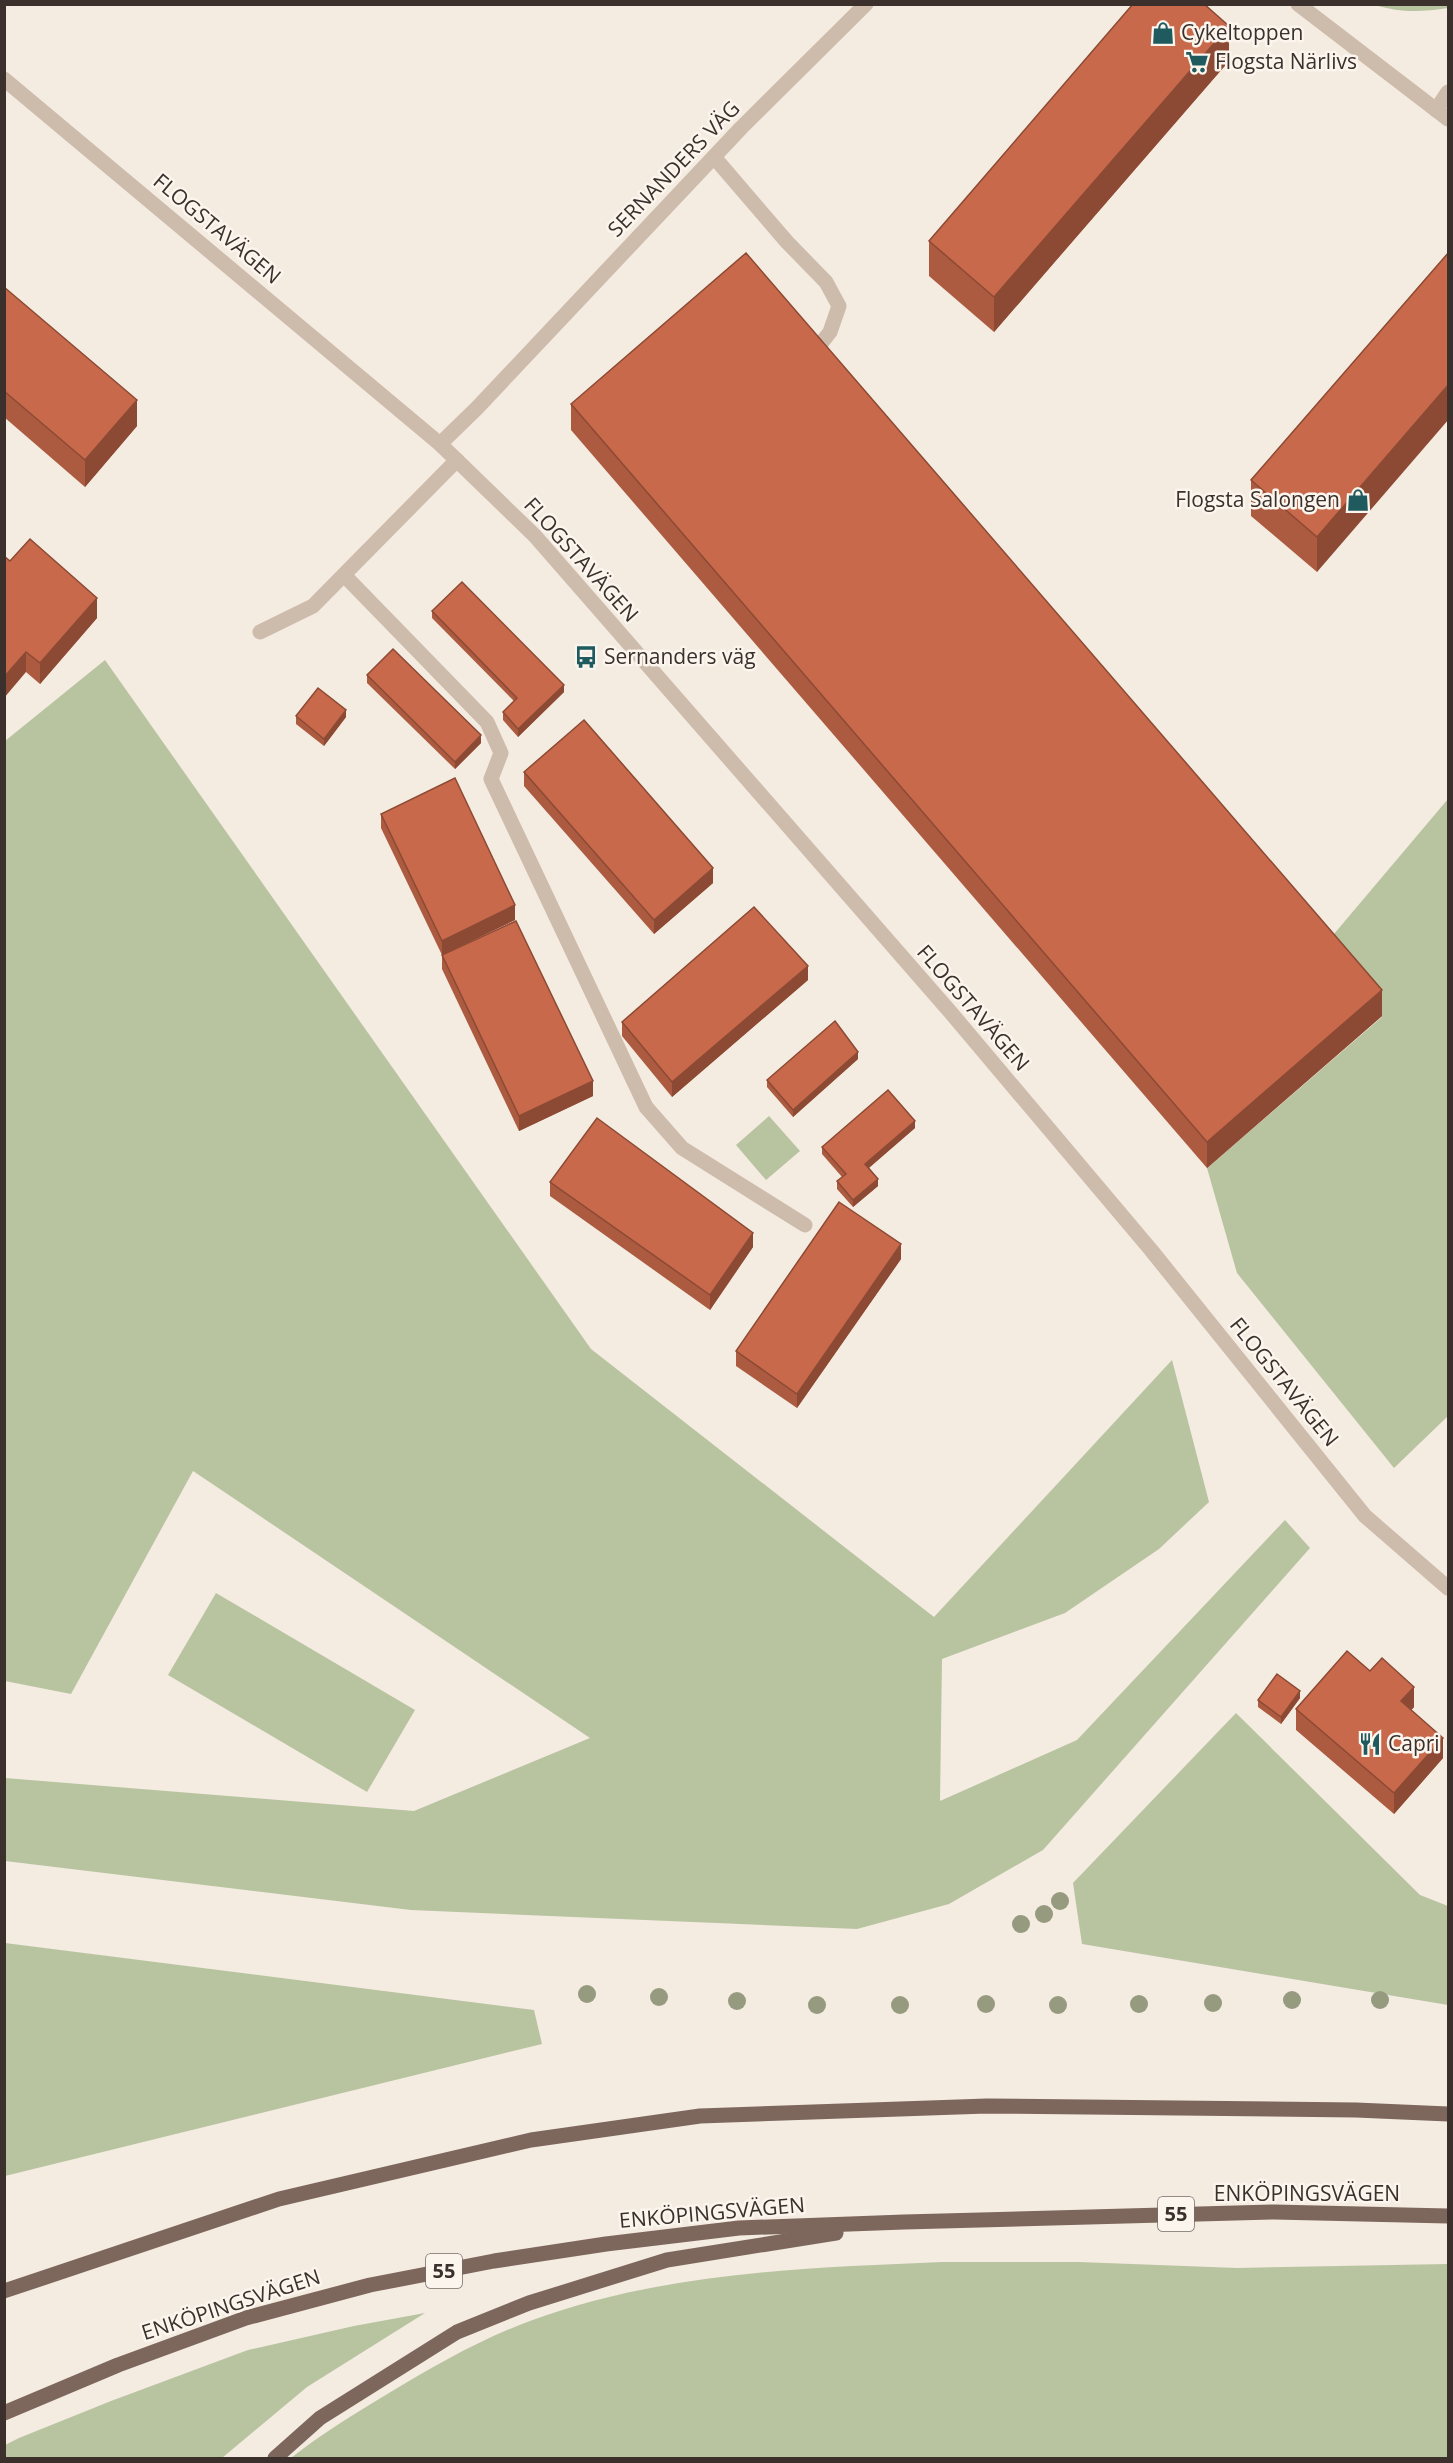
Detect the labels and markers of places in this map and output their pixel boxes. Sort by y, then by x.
place label: Cykeltoppen [1181,18,1303,46]
shop icon: Cykeltoppen [1150,20,1176,46]
place label: Flogsta Närlivs [1215,47,1357,75]
supermarket icon: Flogsta Närlivs [1184,49,1210,75]
place label: Flogsta Salongen [1175,485,1340,513]
shop icon: Flogsta Salongen [1345,487,1371,513]
place label: Sernanders väg [604,642,756,670]
bus stop icon: Sernanders väg [573,644,599,670]
place label: Capri [1388,1729,1440,1757]
restaurant icon: Capri [1357,1731,1383,1757]

